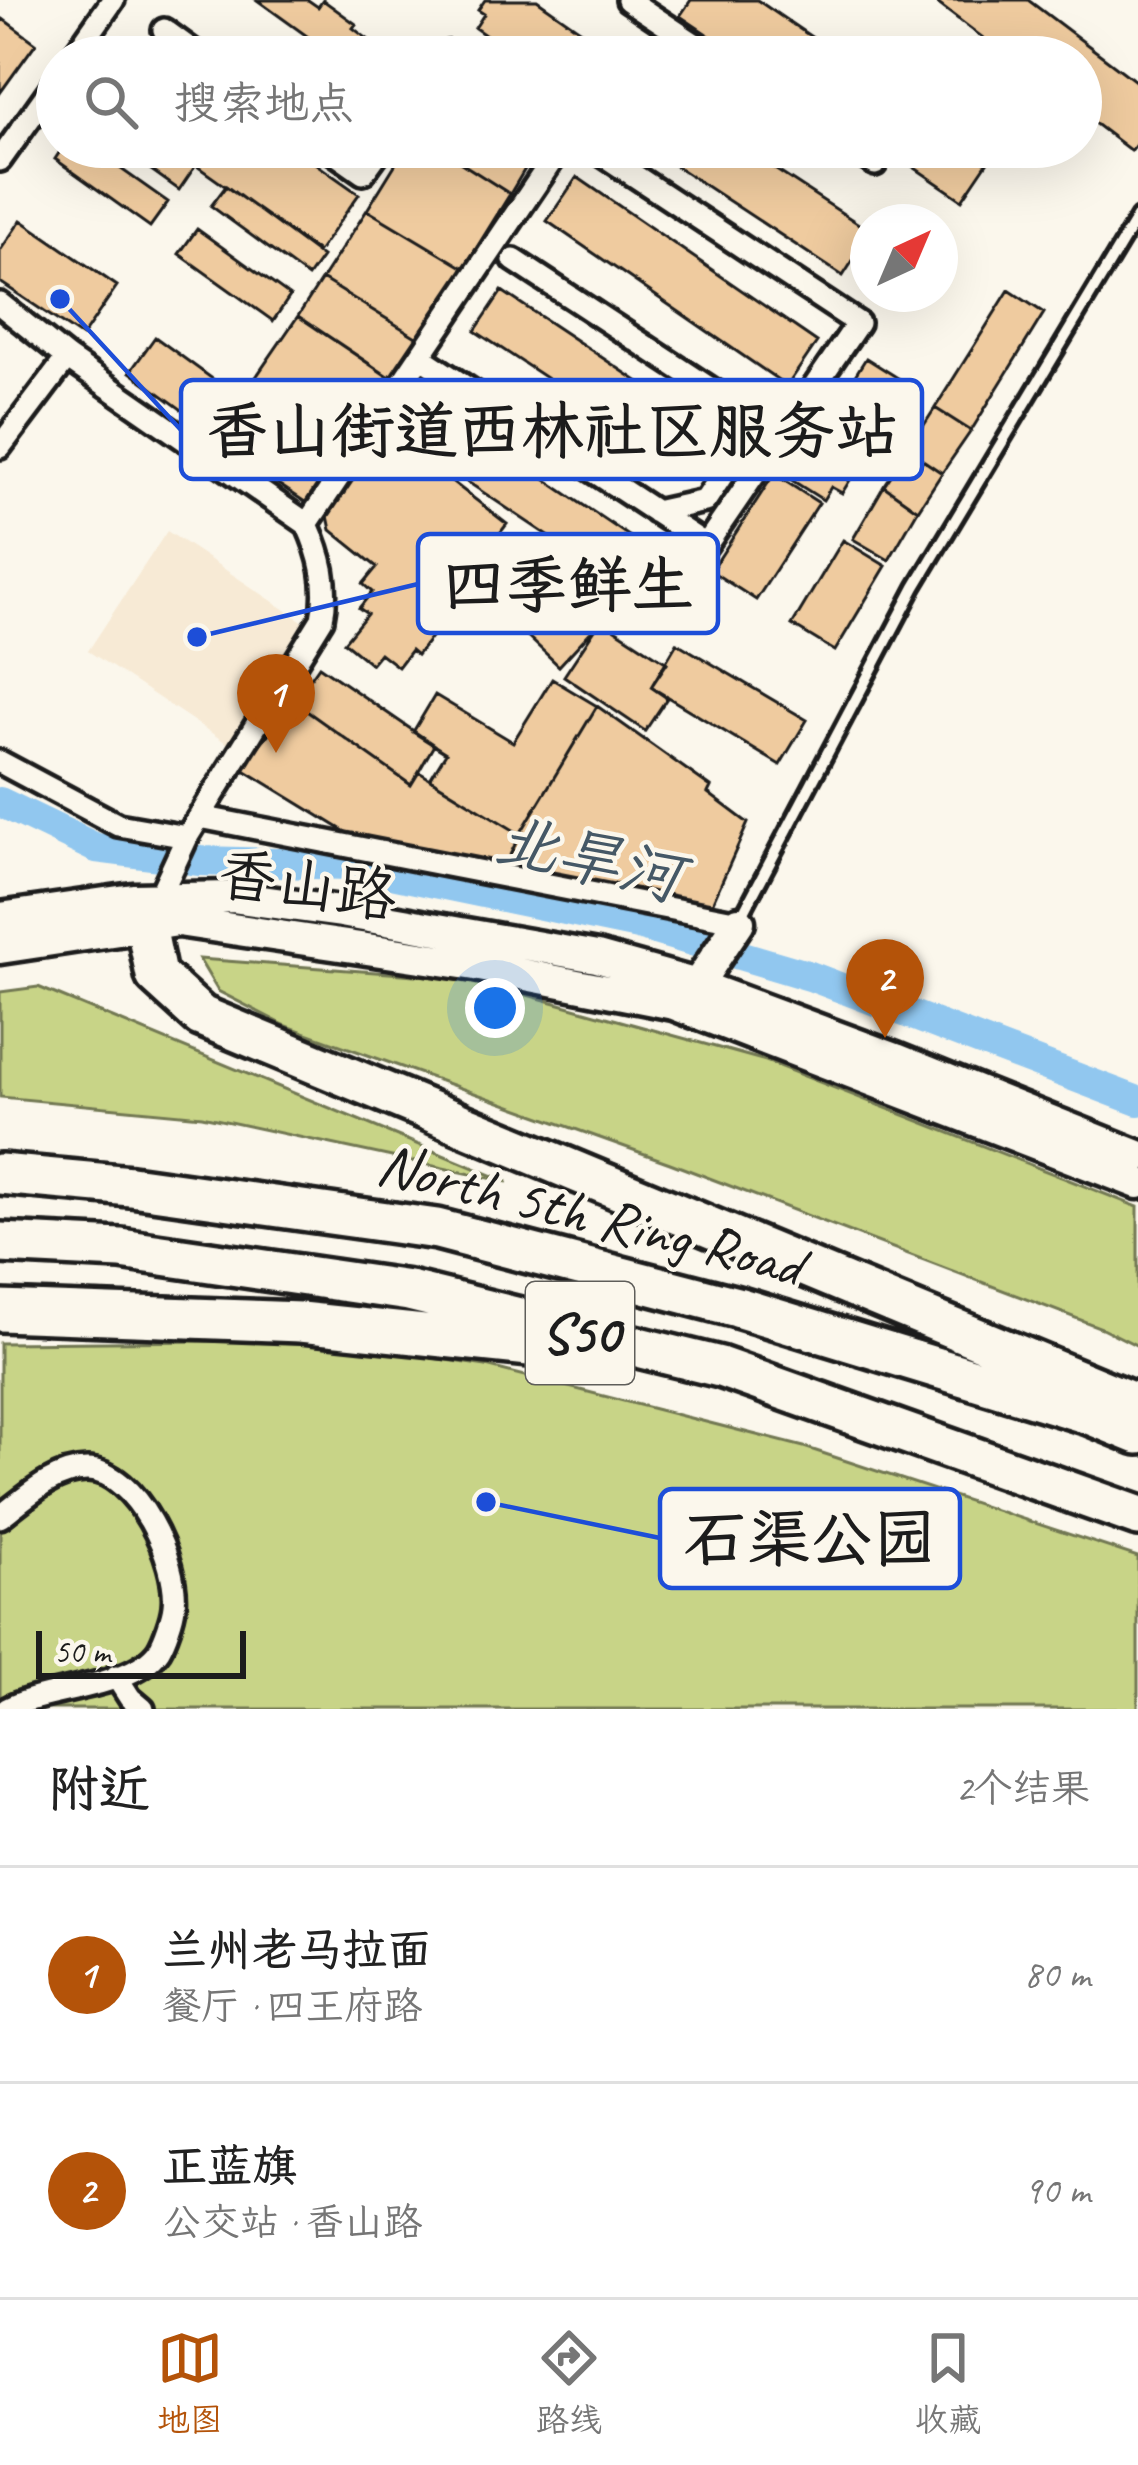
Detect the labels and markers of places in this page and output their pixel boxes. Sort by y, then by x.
callout: 香山街道西林社区服务站 [181,380,922,479]
callout: 四季鲜生 [418,534,718,633]
pin: 1 [237,654,315,753]
pin: 2 [846,939,924,1038]
callout: 石渠公园 [660,1489,960,1588]

